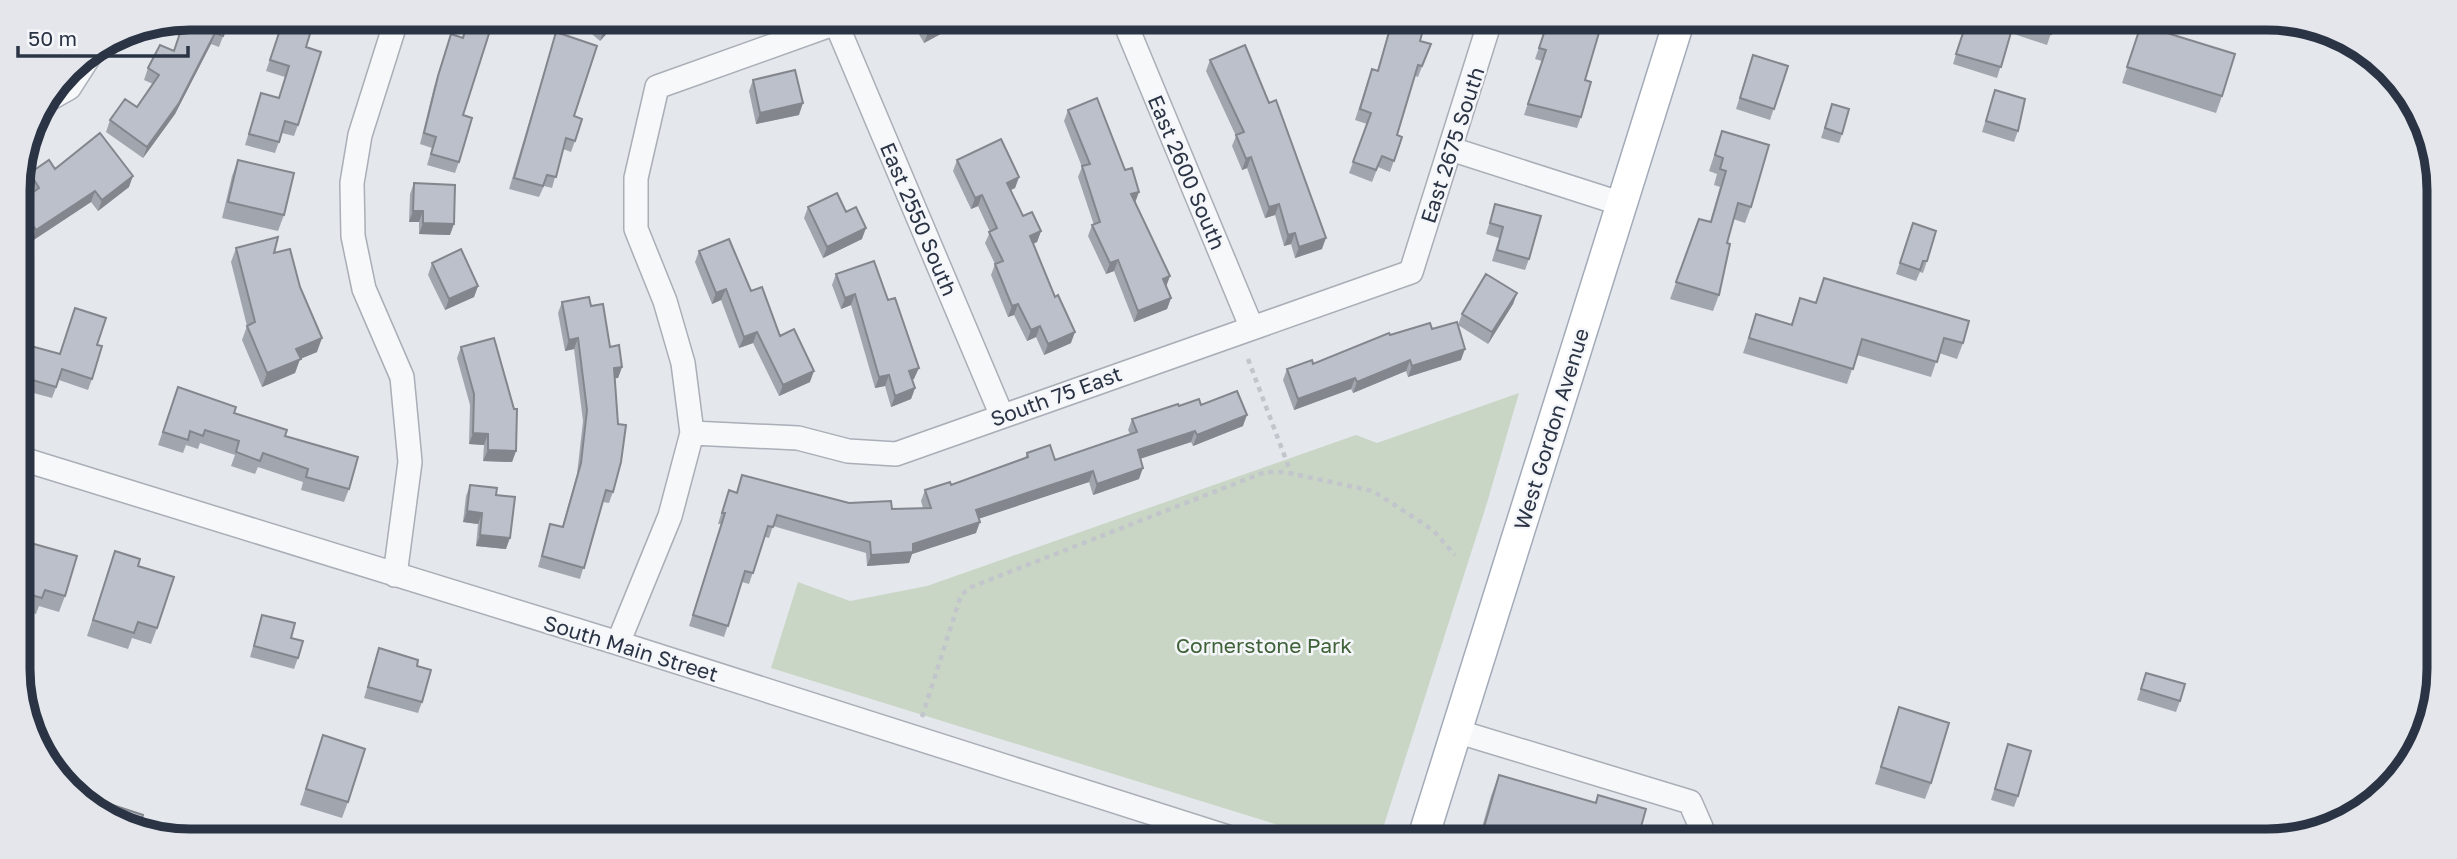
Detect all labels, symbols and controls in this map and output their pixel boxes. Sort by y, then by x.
scale bar [18,14,187,58]
text: 50 m [28,25,77,51]
street label: East 2675 South [1414,64,1490,226]
street label: East 2600 South [1143,91,1231,253]
street label: East 2550 South [875,138,963,300]
street label: West Gordon Avenue [1508,325,1594,533]
street label: South 75 East [987,360,1125,432]
street label: South Main Street [541,609,721,687]
park label: Cornerstone Park [1176,632,1352,658]

